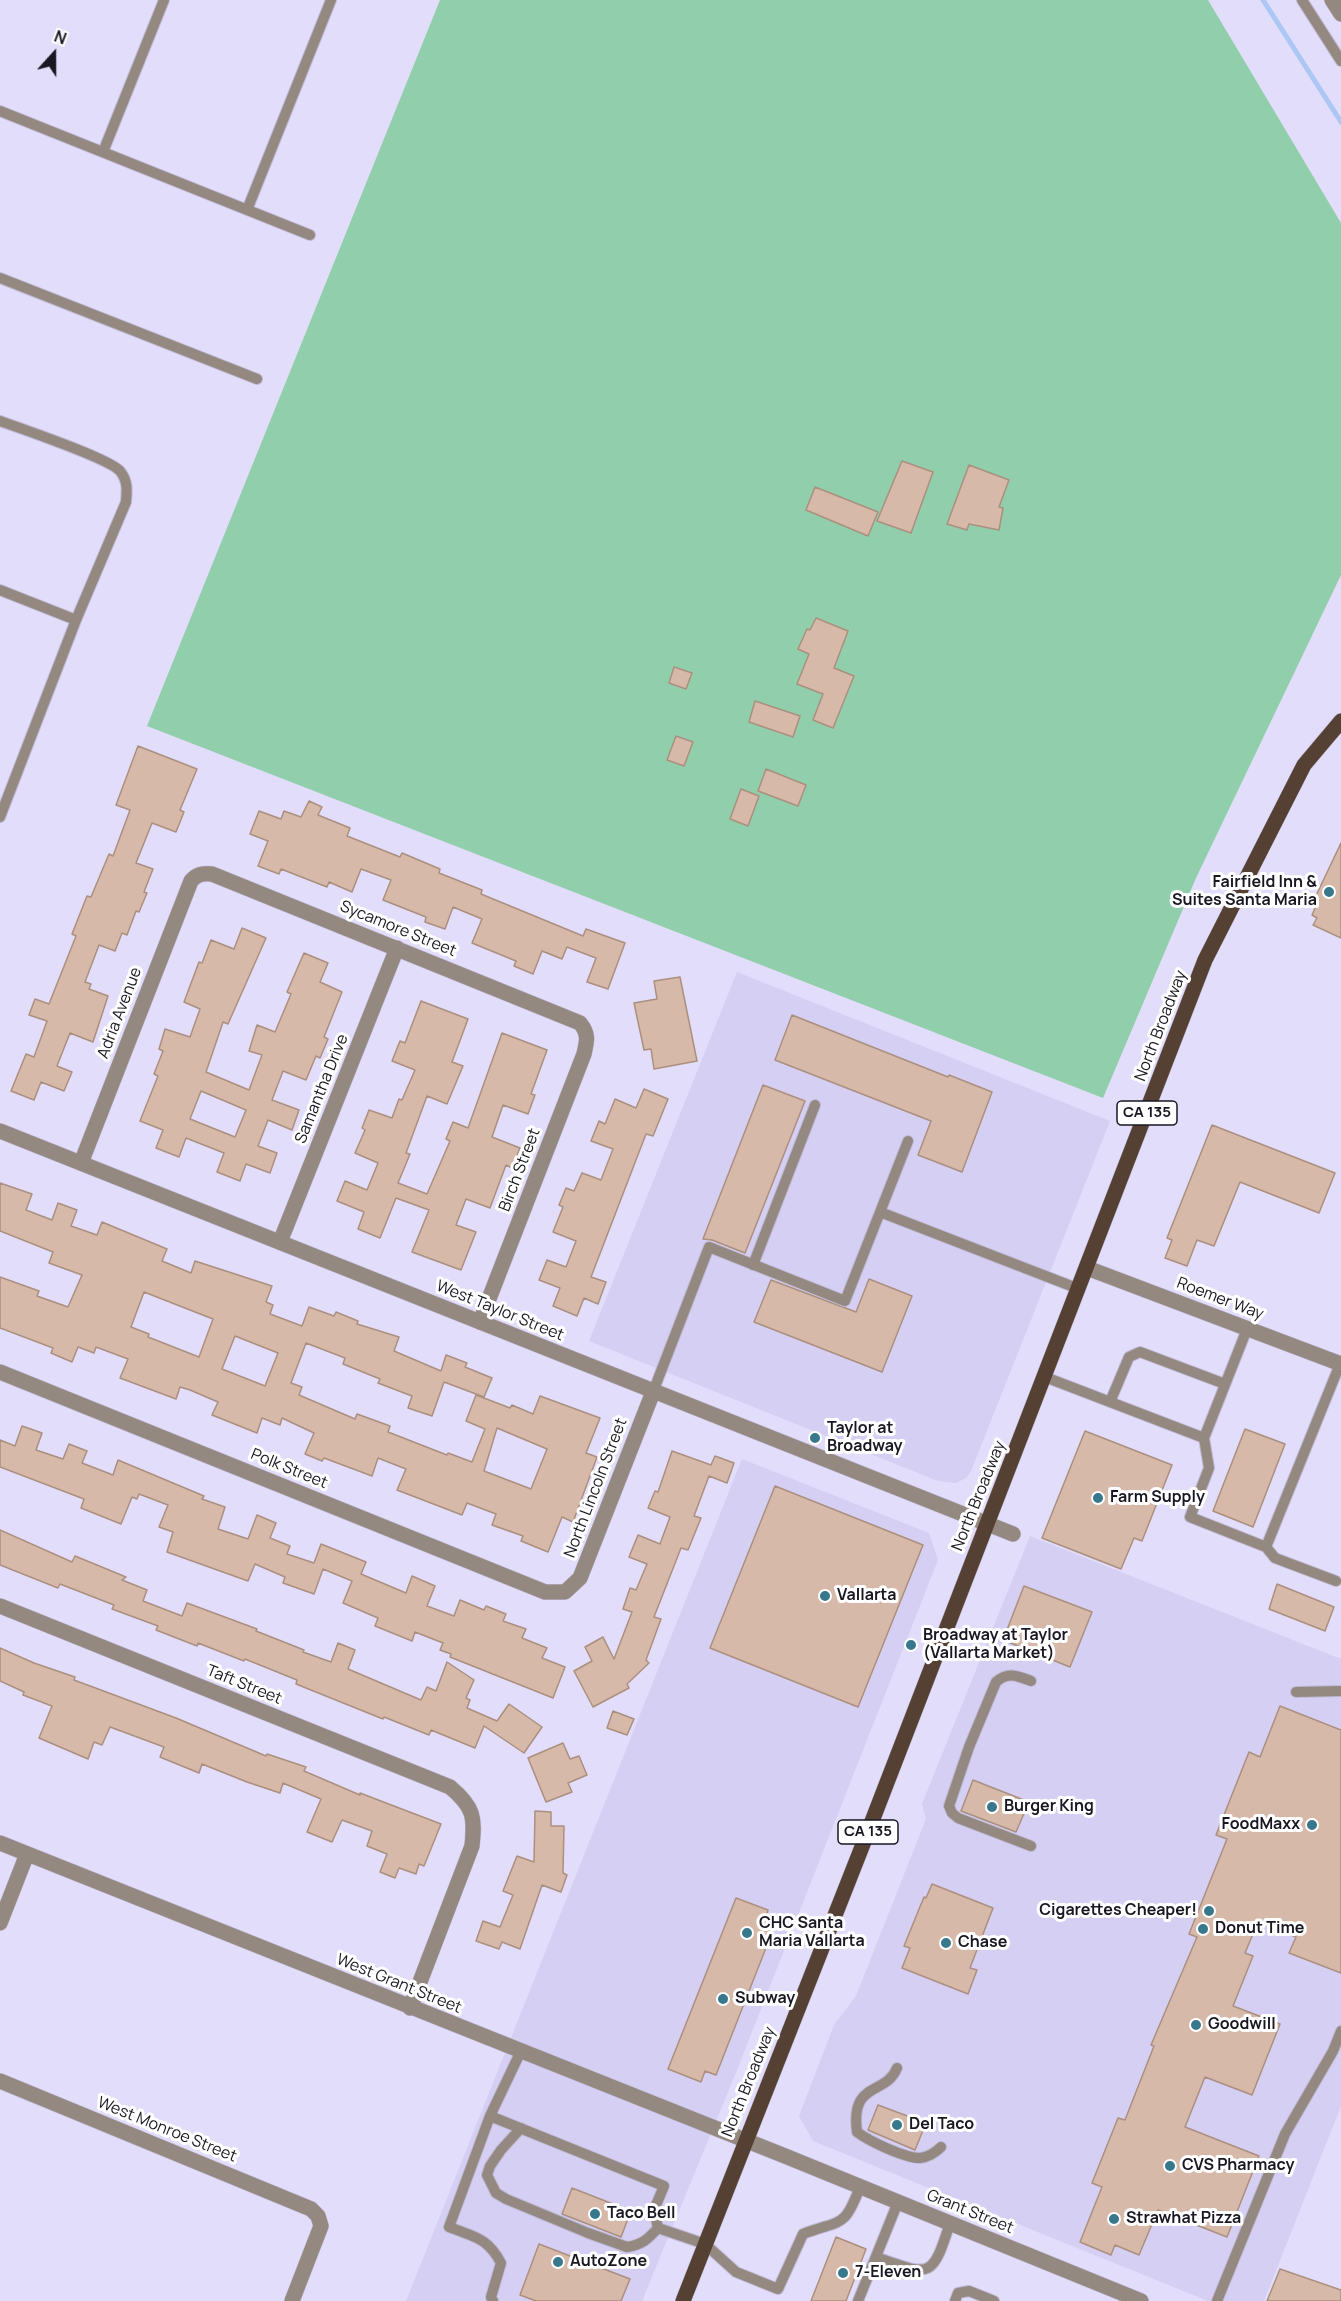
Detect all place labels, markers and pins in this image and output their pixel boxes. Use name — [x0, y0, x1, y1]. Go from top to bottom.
place label: Fairfield Inn & Suites Santa Maria — [1172, 873, 1317, 911]
marker: Fairfield Inn & Suites Santa Maria — [1322, 885, 1336, 899]
place label: Taylor at Broadway — [827, 1419, 902, 1457]
marker: Taylor at Broadway — [808, 1431, 822, 1445]
place label: Farm Supply — [1110, 1488, 1205, 1508]
marker: Farm Supply — [1091, 1491, 1105, 1505]
place label: Vallarta — [837, 1586, 896, 1606]
marker: Vallarta — [818, 1589, 832, 1603]
place label: Broadway at Taylor (Vallarta Market) — [923, 1626, 1068, 1664]
marker: Broadway at Taylor (Vallarta Market) — [904, 1638, 918, 1652]
place label: Burger King — [1004, 1797, 1094, 1817]
marker: Burger King — [985, 1800, 999, 1814]
place label: FoodMaxx — [1222, 1815, 1300, 1835]
marker: FoodMaxx — [1305, 1818, 1319, 1832]
place label: Cigarettes Cheaper! — [1039, 1901, 1197, 1921]
marker: Cigarettes Cheaper! — [1202, 1904, 1216, 1918]
place label: CHC Santa Maria Vallarta — [759, 1914, 865, 1952]
place label: Donut Time — [1215, 1919, 1304, 1939]
marker: Donut Time — [1196, 1922, 1210, 1936]
marker: CHC Santa Maria Vallarta — [740, 1926, 754, 1940]
place label: Chase — [958, 1933, 1007, 1953]
marker: Chase — [939, 1936, 953, 1950]
place label: Subway — [735, 1989, 795, 2009]
marker: Subway — [716, 1992, 730, 2006]
place label: Goodwill — [1208, 2015, 1276, 2035]
marker: Goodwill — [1189, 2018, 1203, 2032]
place label: Del Taco — [909, 2115, 974, 2135]
marker: Del Taco — [890, 2118, 904, 2132]
place label: CVS Pharmacy — [1182, 2156, 1294, 2176]
marker: CVS Pharmacy — [1163, 2159, 1177, 2173]
place label: Taco Bell — [607, 2204, 676, 2224]
marker: Taco Bell — [588, 2207, 602, 2221]
place label: Strawhat Pizza — [1126, 2209, 1241, 2229]
marker: Strawhat Pizza — [1107, 2212, 1121, 2226]
place label: AutoZone — [570, 2252, 647, 2272]
marker: AutoZone — [551, 2255, 565, 2269]
place label: 7-Eleven — [855, 2263, 921, 2283]
marker: 7-Eleven — [836, 2266, 850, 2280]

